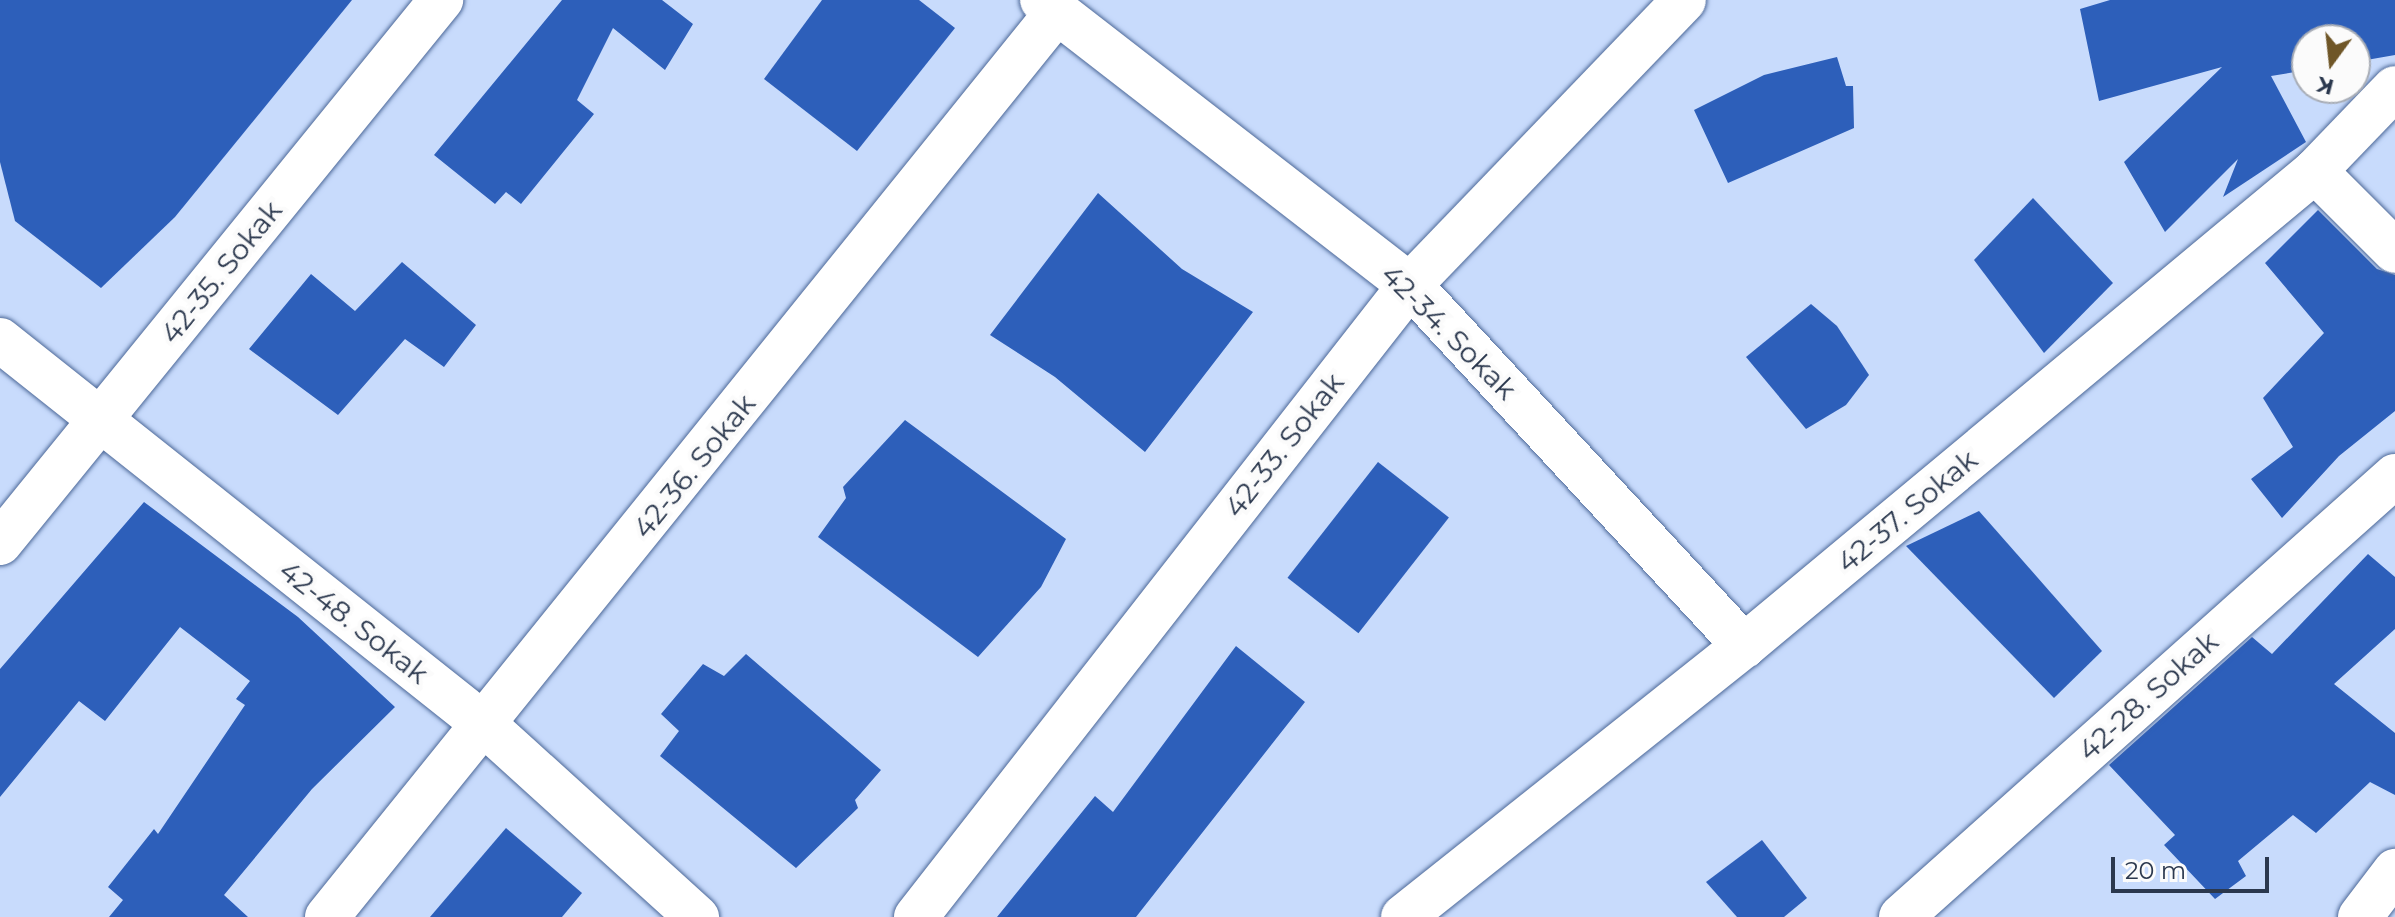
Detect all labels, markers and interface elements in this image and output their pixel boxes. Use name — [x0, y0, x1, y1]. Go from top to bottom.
north arrow — [2291, 24, 2371, 104]
text: K — [2314, 71, 2337, 101]
street label: 42-35. Sokak — [153, 194, 289, 350]
street label: 42-34. Sokak — [1375, 258, 1523, 406]
street label: 42-33. Sokak — [1217, 366, 1351, 524]
street label: 42-36. Sokak — [626, 387, 762, 545]
street label: 42-37. Sokak — [1830, 443, 1984, 579]
street label: 42-48. Sokak — [273, 553, 435, 691]
street label: 42-28. Sokak — [2071, 625, 2225, 767]
scale bar — [2115, 841, 2273, 891]
text: 20 m — [2125, 856, 2186, 885]

